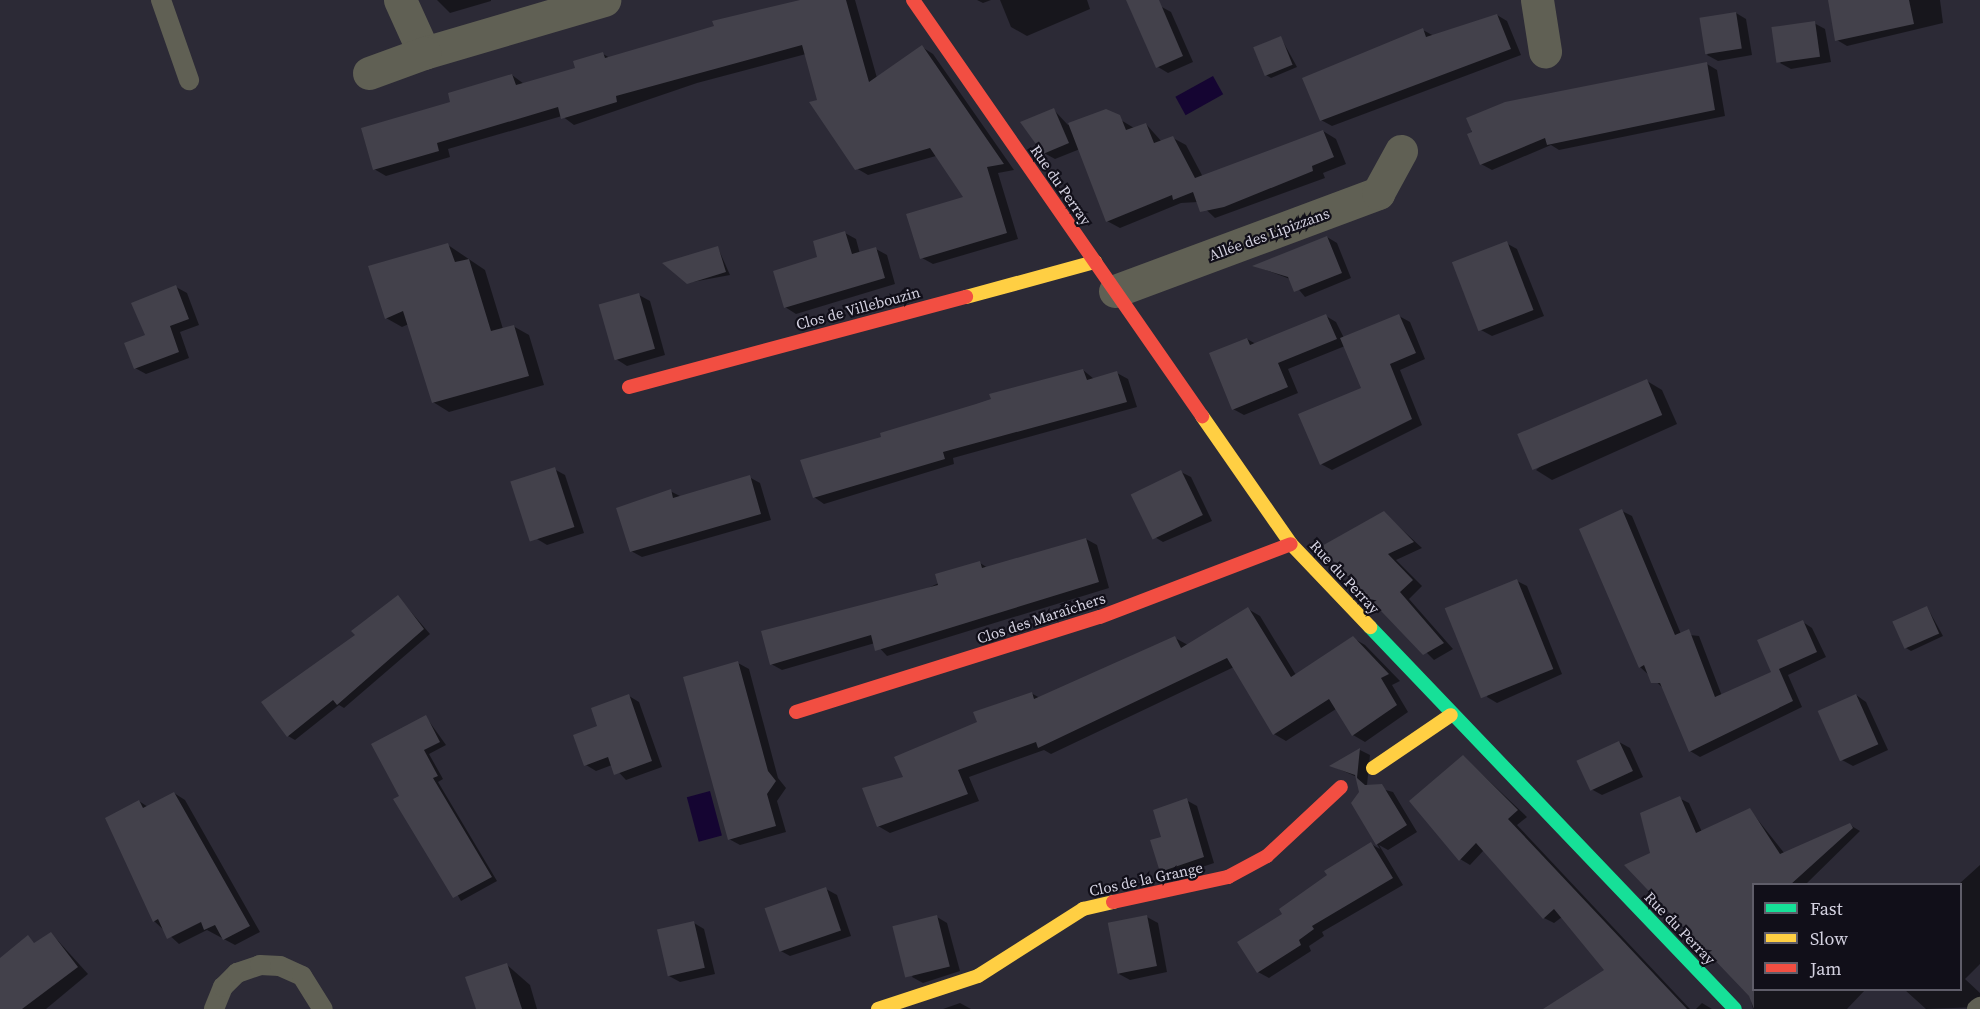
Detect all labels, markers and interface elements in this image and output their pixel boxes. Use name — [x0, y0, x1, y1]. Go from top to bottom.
street label: Rue du Perray — [1027, 141, 1095, 229]
street label: Allée des Lipizzans — [1206, 204, 1332, 264]
street label: Clos de Villebouzin — [794, 283, 922, 333]
street label: Rue du Perray — [1306, 537, 1384, 617]
street label: Clos des Maraîchers — [975, 589, 1107, 647]
street label: Clos de la Grange — [1088, 858, 1204, 900]
legend — [1752, 883, 1962, 991]
street label: Rue du Perray — [1641, 888, 1719, 968]
text: Fast — [1810, 896, 1843, 921]
text: Slow — [1810, 926, 1848, 951]
text: Jam — [1810, 956, 1842, 981]

